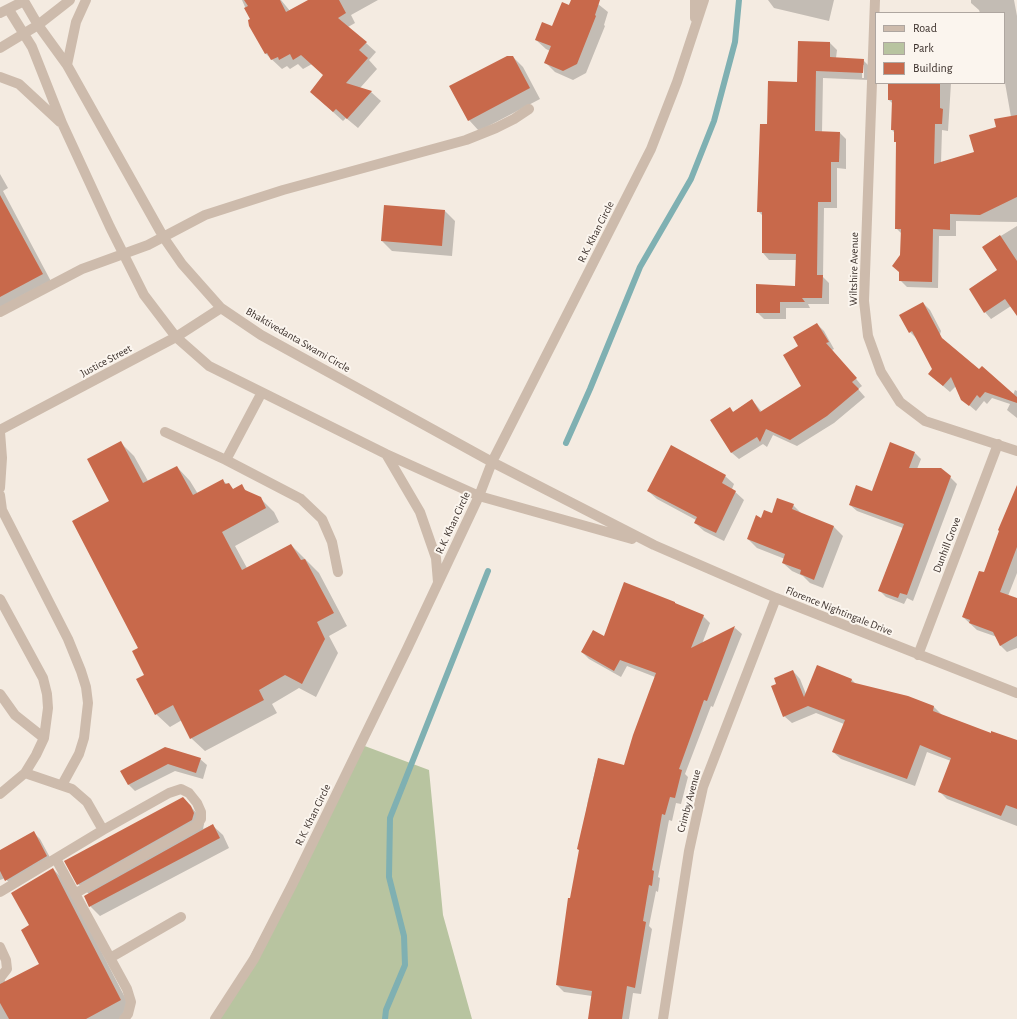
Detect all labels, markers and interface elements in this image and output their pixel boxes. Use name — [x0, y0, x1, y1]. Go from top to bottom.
legend — [875, 12, 1005, 84]
text: Road — [913, 22, 937, 34]
text: Park — [913, 42, 934, 54]
text: Building — [913, 62, 953, 74]
street label: R.K. Khan Circle — [575, 199, 617, 265]
street label: Wiltshire Avenue — [847, 232, 861, 306]
street label: Bhaktivedanta Swami Circle — [243, 305, 353, 375]
street label: Justice Street — [78, 342, 134, 380]
street label: R.K. Khan Circle — [433, 490, 473, 556]
street label: Dunhill Grove — [930, 515, 964, 575]
street label: Florence Nightingale Drive — [784, 584, 894, 638]
street label: Crimby Avenue — [674, 768, 704, 834]
street label: R.K. Khan Circle — [292, 782, 334, 848]

